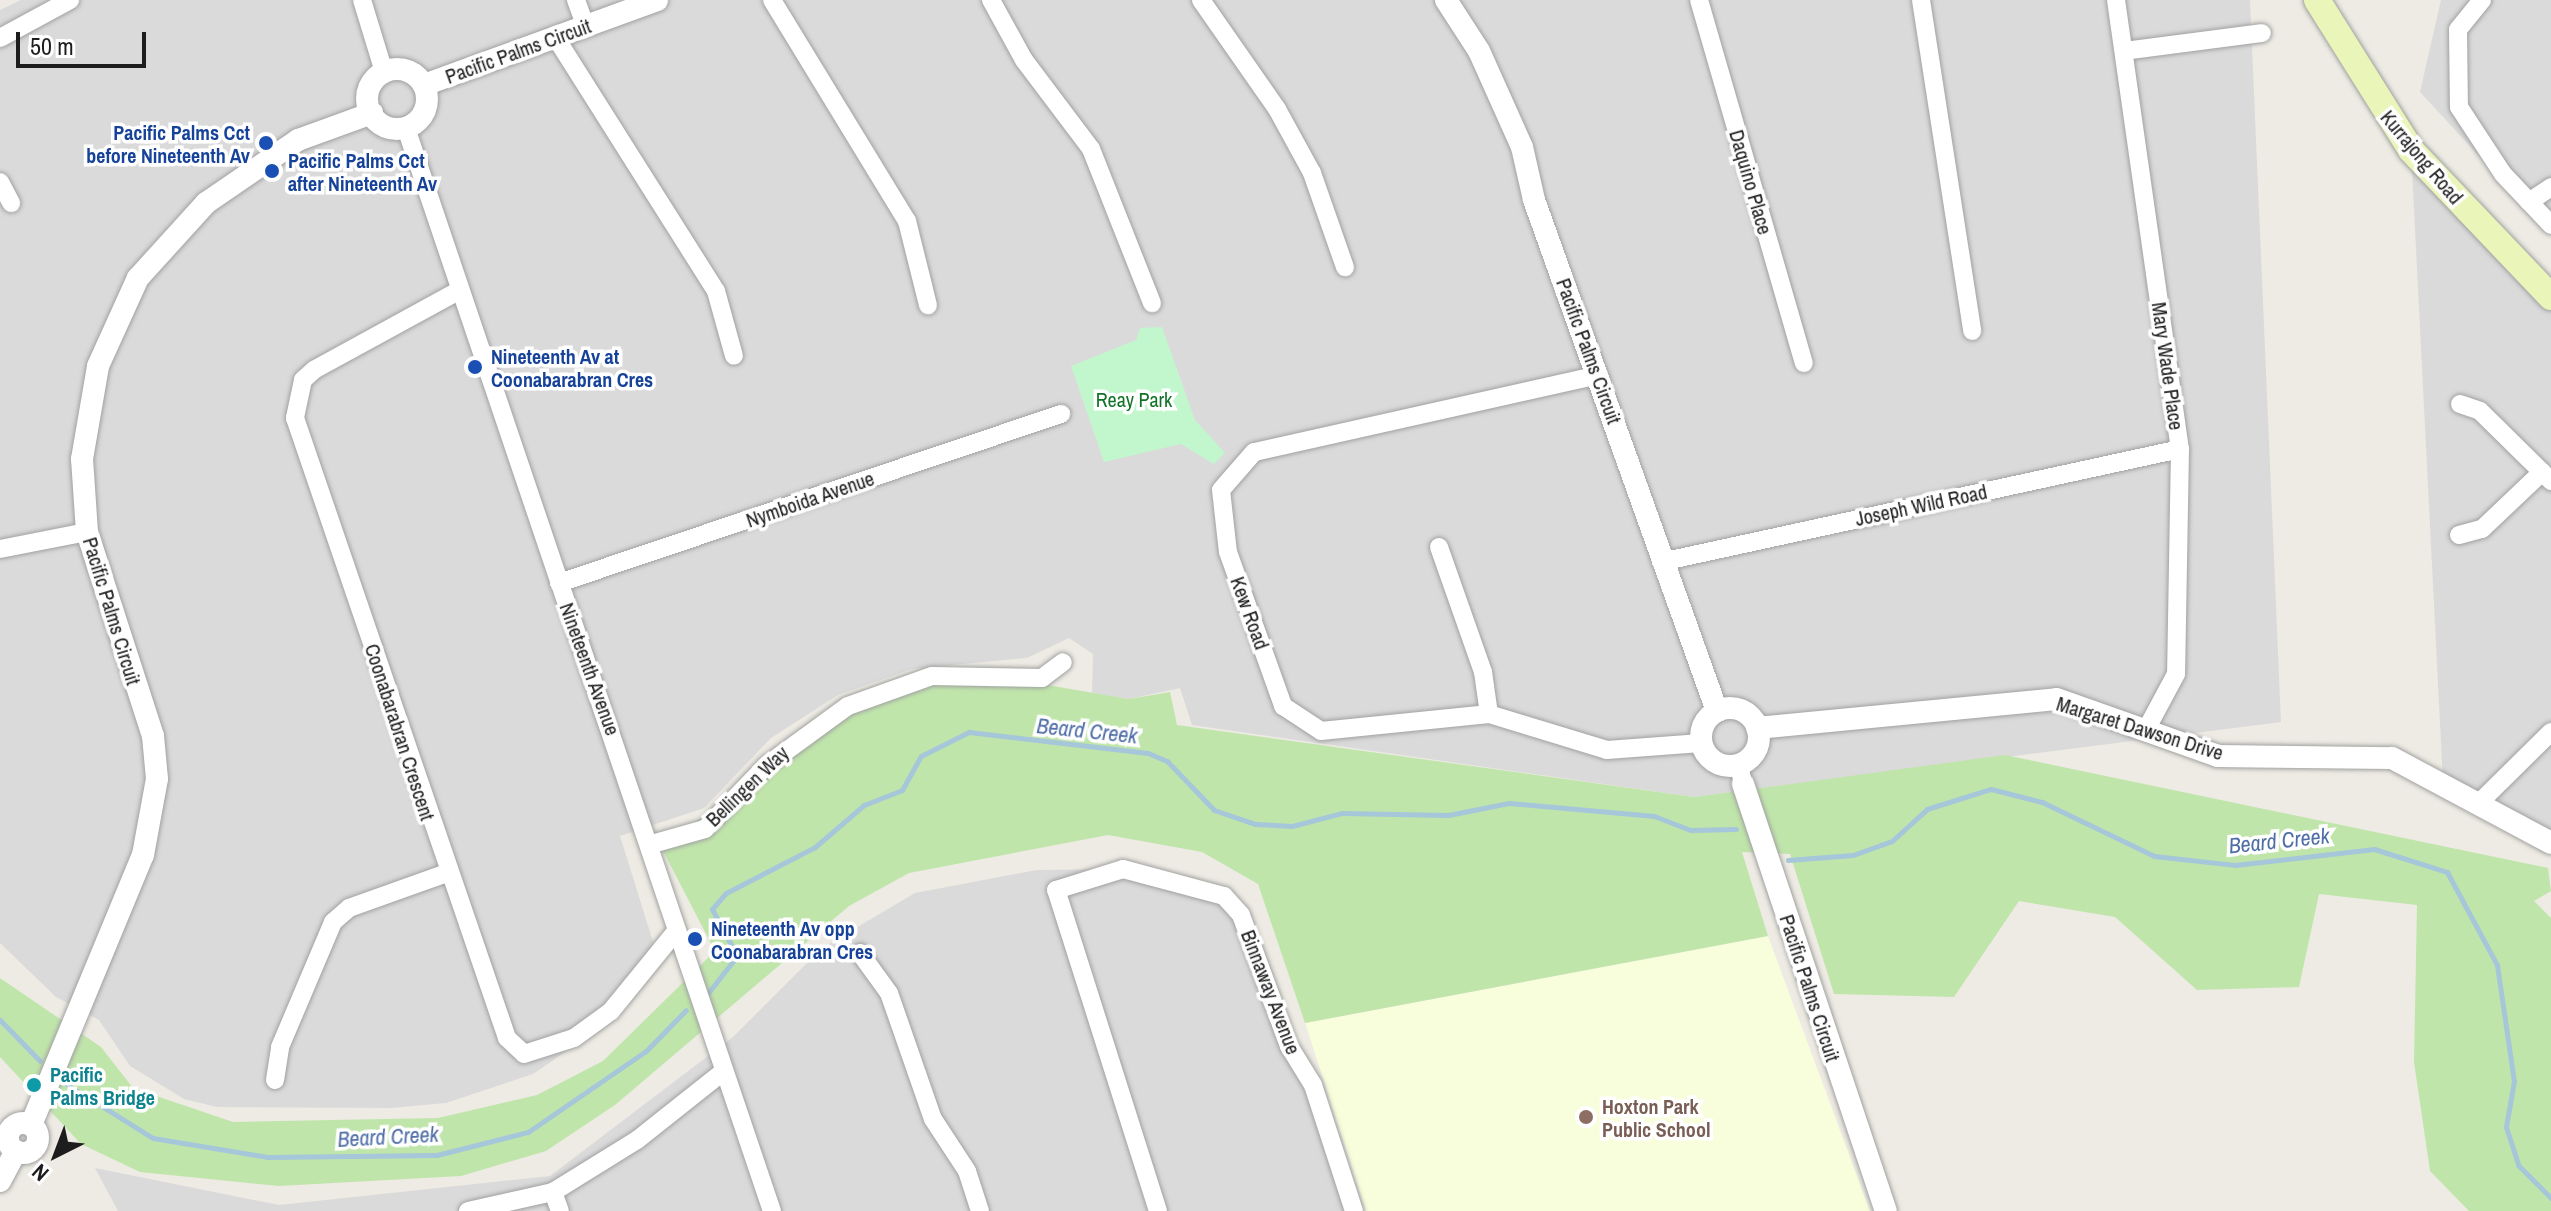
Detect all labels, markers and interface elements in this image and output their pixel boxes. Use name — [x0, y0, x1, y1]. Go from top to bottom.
street label: Pacific Palms Circuit — [442, 14, 594, 88]
scale bar — [20, 16, 150, 66]
text: 50 m — [30, 30, 74, 62]
street label: Kurrajong Road — [2376, 105, 2468, 209]
place label: Pacific Palms Cct before Nineteenth Av — [86, 120, 250, 167]
street label: Daquino Place — [1725, 127, 1777, 237]
marker: Pacific Palms Cct before Nineteenth Av — [257, 134, 275, 152]
place label: Pacific Palms Cct after Nineteenth Av — [288, 148, 438, 195]
marker: Pacific Palms Cct after Nineteenth Av — [263, 162, 281, 180]
street label: Pacific Palms Circuit — [1552, 275, 1626, 427]
street label: Mary Wade Place — [2147, 301, 2189, 431]
place label: Nineteenth Av at Coonabarabran Cres — [491, 344, 653, 391]
marker: Nineteenth Av at Coonabarabran Cres — [466, 358, 484, 376]
park label: Reay Park — [1096, 387, 1172, 411]
street label: Nymboida Avenue — [742, 466, 878, 532]
street label: Joseph Wild Road — [1853, 479, 1989, 531]
street label: Pacific Palms Circuit — [78, 534, 146, 688]
street label: Kew Road — [1226, 573, 1274, 653]
street label: Nineteenth Avenue — [555, 599, 625, 739]
street label: Coonabarabran Crescent — [360, 641, 440, 823]
street label: Margaret Dawson Drive — [2054, 691, 2226, 765]
water label: Beard Creek — [1035, 713, 1139, 749]
street label: Bellingen Way — [701, 741, 793, 831]
water label: Beard Creek — [2227, 823, 2331, 859]
street label: Pacific Palms Circuit — [1775, 911, 1845, 1065]
place label: Nineteenth Av opp Coonabarabran Cres — [711, 916, 873, 963]
street label: Binnaway Avenue — [1236, 926, 1306, 1058]
marker: Nineteenth Av opp Coonabarabran Cres — [686, 930, 704, 948]
place label: Pacific Palms Bridge — [50, 1062, 155, 1109]
marker: Pacific Palms Bridge — [25, 1076, 43, 1094]
place label: Hoxton Park Public School — [1602, 1094, 1710, 1141]
marker: Hoxton Park Public School — [1577, 1108, 1595, 1126]
north arrow — [16, 1115, 96, 1195]
water label: Beard Creek — [337, 1121, 439, 1153]
text: N — [25, 1157, 55, 1188]

